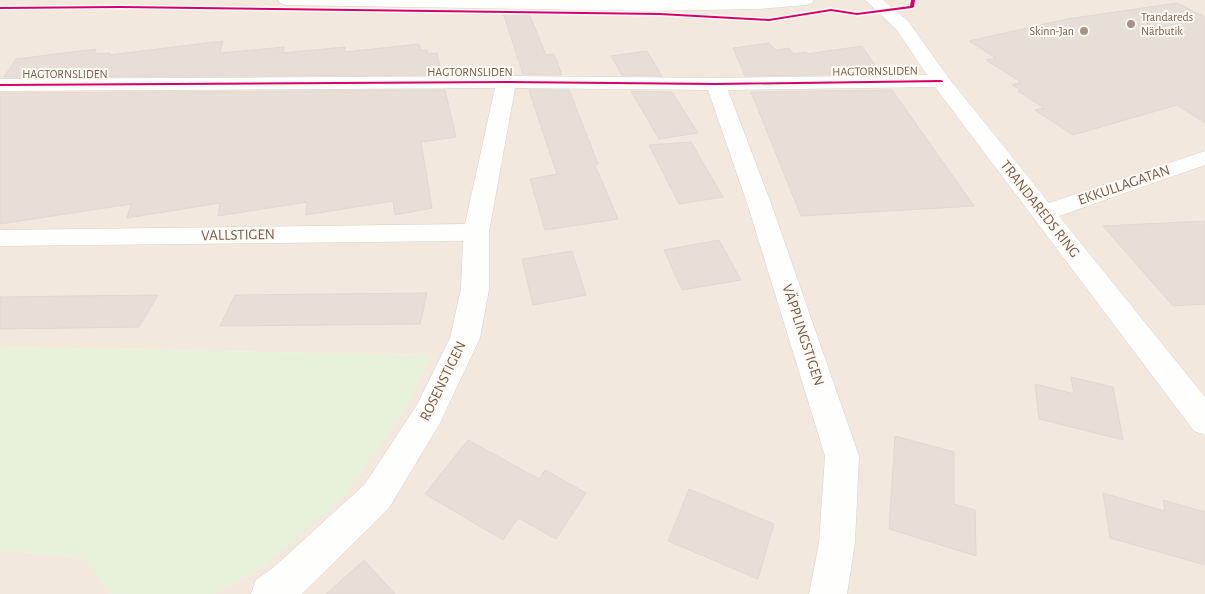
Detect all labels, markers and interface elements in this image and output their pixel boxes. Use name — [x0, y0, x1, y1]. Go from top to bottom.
place label: Trandareds Närbutik — [1141, 11, 1193, 37]
marker: Trandareds Närbutik — [1125, 18, 1137, 30]
place label: Skinn-Jan — [1029, 25, 1074, 37]
marker: Skinn-Jan — [1078, 25, 1090, 37]
street label: HAGTORNSLIDEN — [832, 64, 918, 78]
street label: HAGTORNSLIDEN — [427, 66, 513, 78]
street label: HAGTORNSLIDEN — [22, 68, 108, 80]
street label: TRANDAREDS RING — [997, 158, 1083, 260]
street label: EKKULLAGATAN — [1076, 162, 1172, 208]
street label: VALLSTIGEN — [201, 227, 275, 243]
street label: VÄPPLINGSTIGEN — [779, 282, 827, 388]
street label: ROSENSTIGEN — [417, 339, 469, 423]

